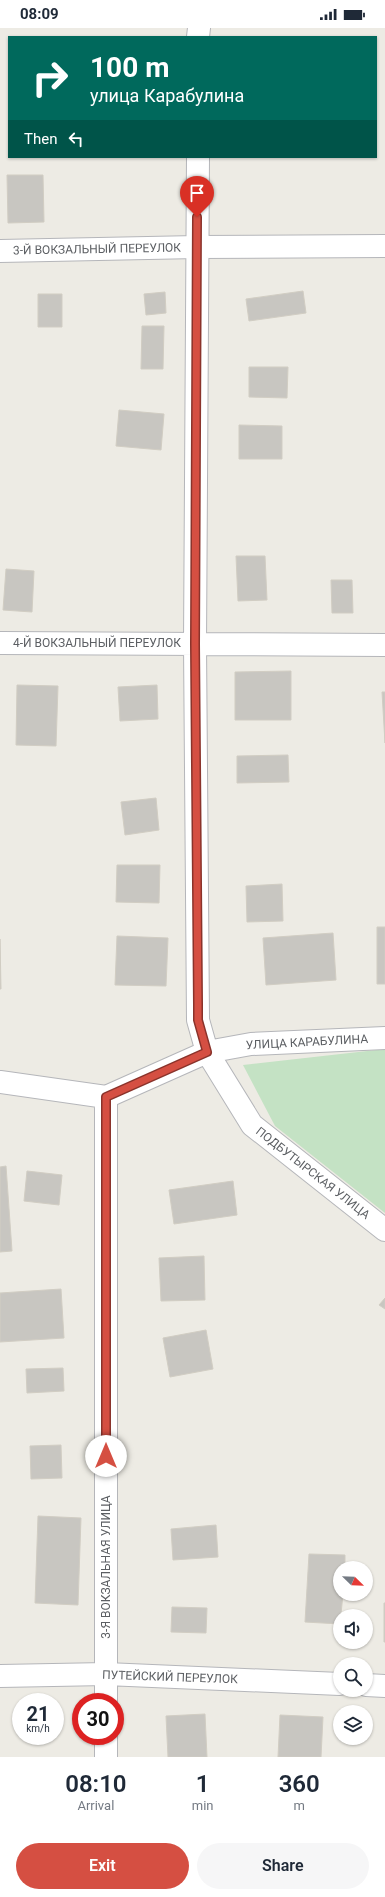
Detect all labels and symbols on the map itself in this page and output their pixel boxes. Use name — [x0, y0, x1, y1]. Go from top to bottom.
pin — [180, 176, 214, 217]
street label: 3-Й ВОКЗАЛЬНЫЙ ПЕРЕУЛОК — [13, 240, 181, 257]
street label: 4-Й ВОКЗАЛЬНЫЙ ПЕРЕУЛОК — [13, 635, 181, 650]
street label: УЛИЦА КАРАБУЛИНА — [246, 1032, 369, 1052]
street label: ПОДБУТЫРСКАЯ УЛИЦА — [253, 1124, 373, 1222]
position arrow — [85, 1435, 127, 1477]
street label: 3-Я ВОКЗАЛЬНАЯ УЛИЦА — [99, 1495, 113, 1639]
north arrow — [333, 1561, 373, 1601]
street label: ПУТЕЙСКИЙ ПЕРЕУЛОК — [102, 1667, 238, 1686]
speed limit sign: 30 — [72, 1693, 124, 1745]

